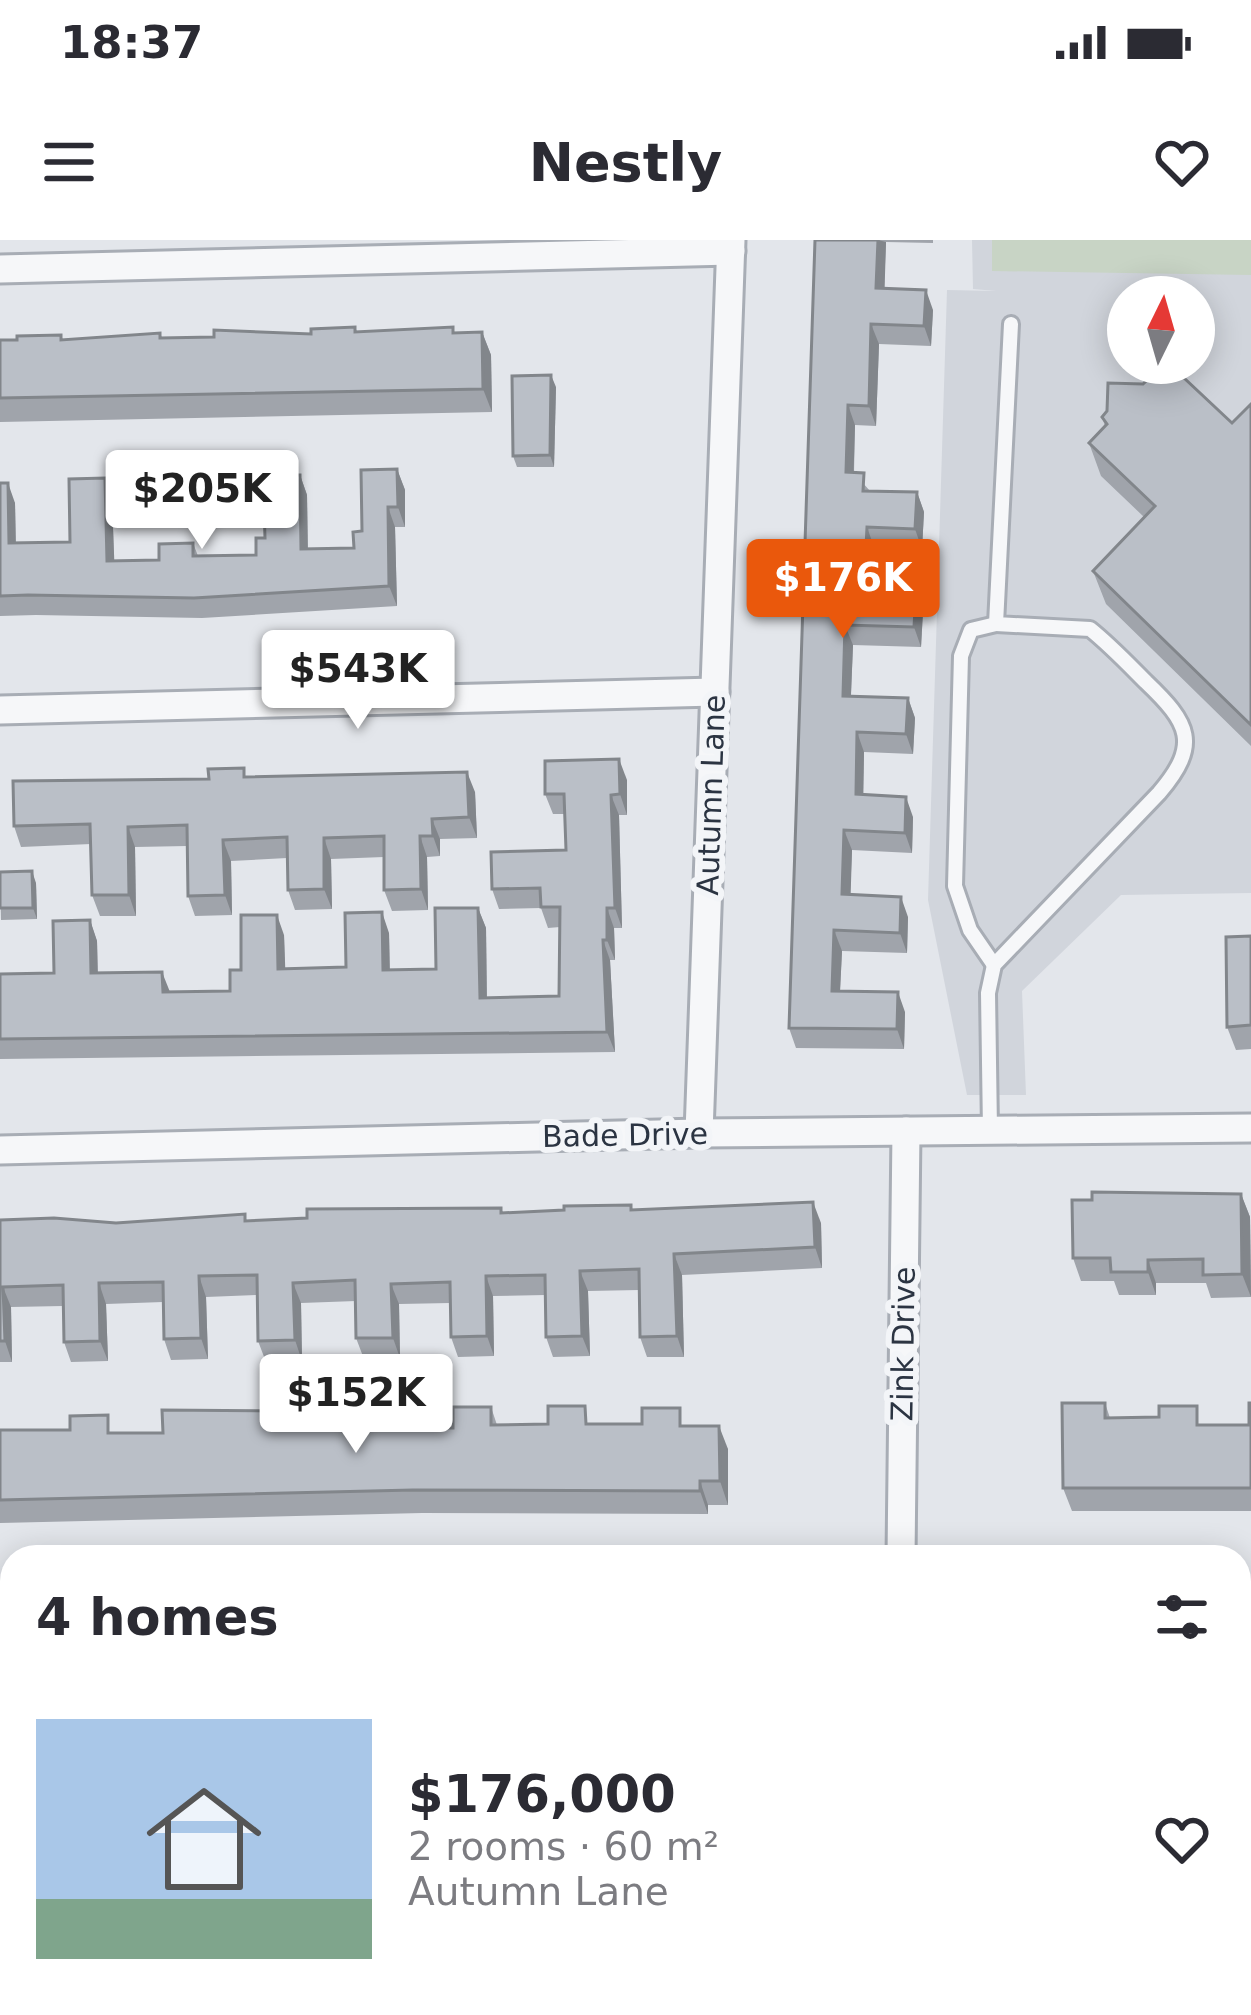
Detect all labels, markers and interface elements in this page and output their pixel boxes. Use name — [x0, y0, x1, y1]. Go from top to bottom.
text: 18:37 — [60, 16, 203, 69]
icon: menu — [36, 129, 102, 195]
icon: heart — [1149, 129, 1215, 195]
text: Nestly — [529, 131, 722, 194]
north arrow — [1107, 276, 1215, 384]
map controls — [1107, 276, 1215, 384]
pin: $205K — [118, 450, 286, 552]
text: $205K — [133, 466, 271, 511]
pin: $176K — [759, 539, 927, 641]
text: $176K — [774, 555, 912, 600]
pin: $543K — [274, 630, 442, 732]
text: $543K — [289, 646, 427, 691]
street label: Autumn Lane — [690, 694, 732, 896]
street label: Bade Drive — [542, 1116, 708, 1154]
street label: Zink Drive — [884, 1266, 922, 1422]
pin: $152K — [272, 1354, 440, 1456]
text: $152K — [287, 1370, 425, 1415]
icon: filters — [1149, 1584, 1215, 1650]
text: 4 homes — [36, 1588, 279, 1647]
text: $176,000 — [408, 1765, 676, 1824]
icon: home — [132, 1767, 276, 1911]
icon: heart — [1149, 1806, 1215, 1872]
text: 2 rooms · 60 m² — [408, 1824, 719, 1869]
text: Autumn Lane — [408, 1869, 669, 1914]

